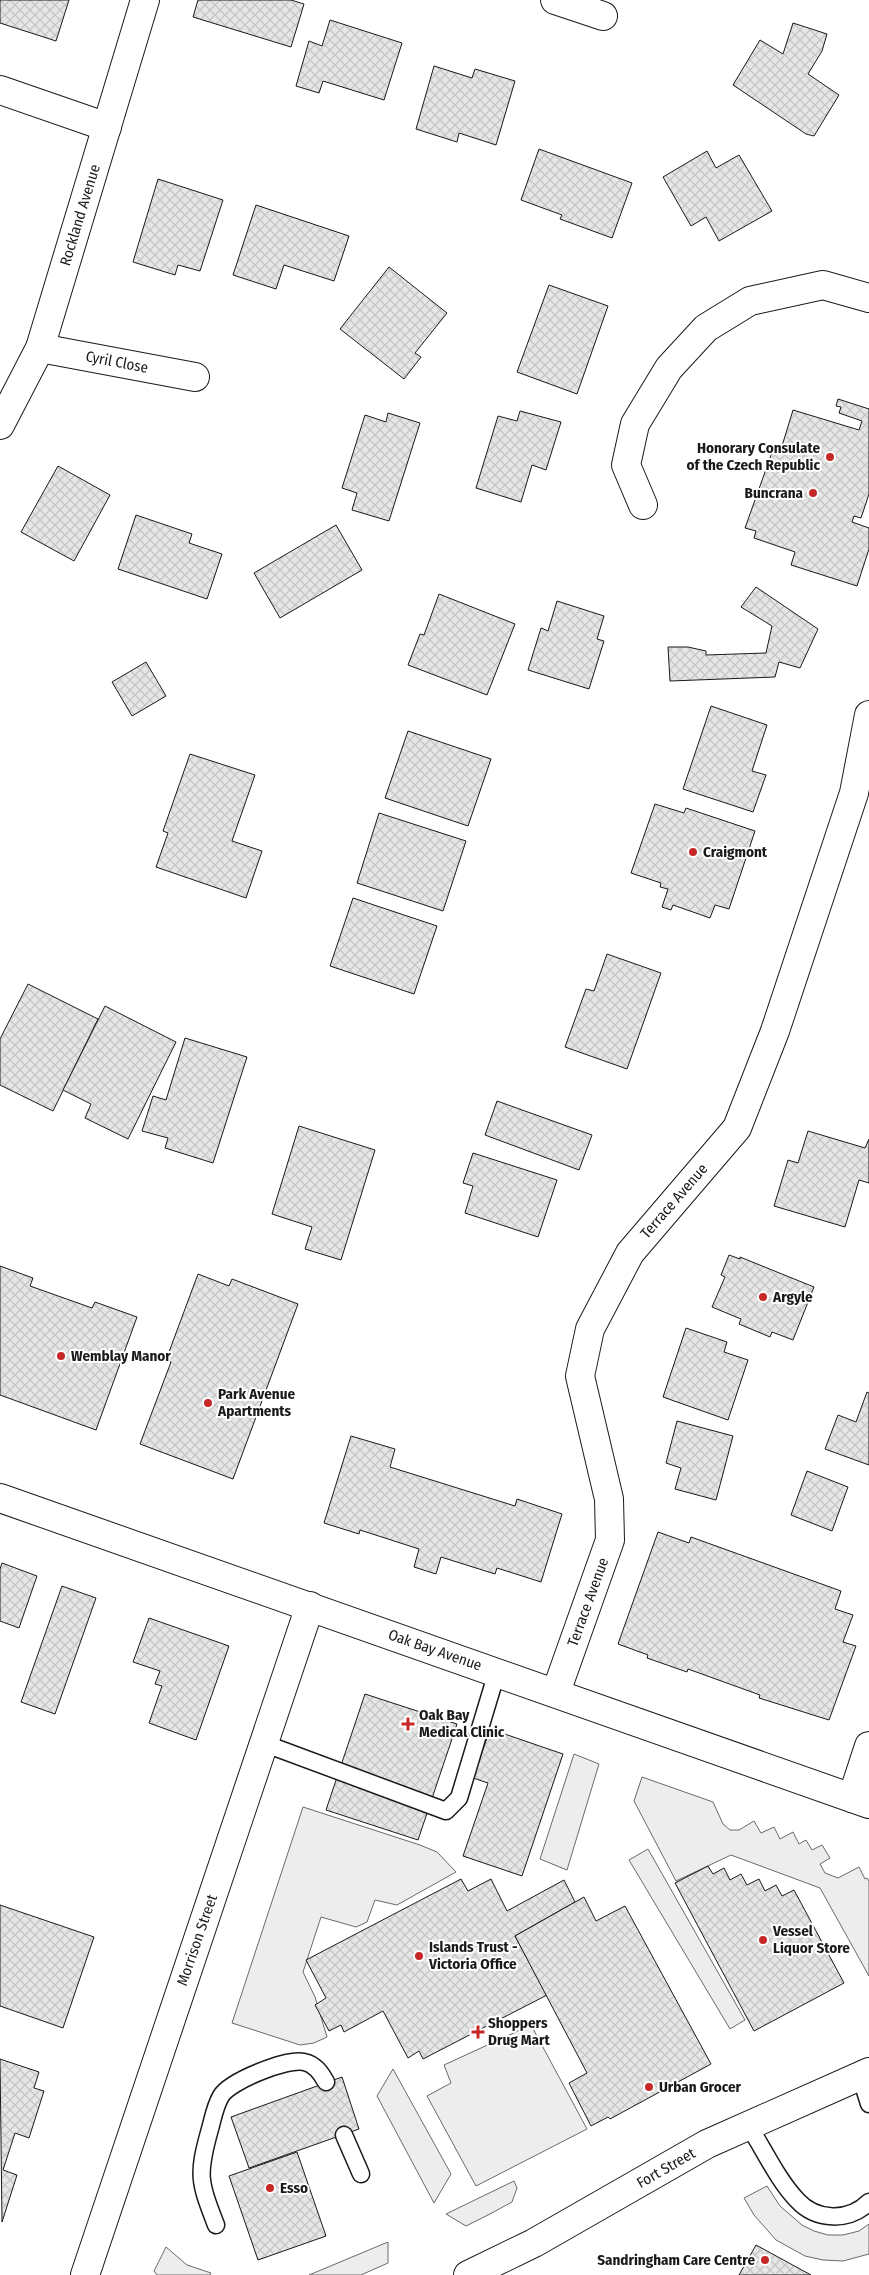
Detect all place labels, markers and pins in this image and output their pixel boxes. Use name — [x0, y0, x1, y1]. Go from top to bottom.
place label: Honorary Consulate of the Czech Republic — [687, 439, 820, 474]
marker: Honorary Consulate of the Czech Republic — [824, 451, 836, 463]
place label: Buncrana — [745, 484, 804, 502]
marker: Buncrana — [807, 487, 819, 499]
place label: Craigmont — [703, 843, 768, 861]
marker: Craigmont — [687, 846, 699, 858]
place label: Argyle — [772, 1288, 813, 1306]
marker: Argyle — [757, 1291, 769, 1303]
place label: Wemblay Manor — [71, 1347, 171, 1365]
marker: Wemblay Manor — [55, 1350, 67, 1362]
place label: Park Avenue Apartments — [217, 1385, 295, 1420]
marker: Park Avenue Apartments — [202, 1397, 214, 1409]
place label: Oak Bay Medical Clinic — [419, 1706, 505, 1741]
marker: Oak Bay Medical Clinic — [401, 1717, 415, 1731]
place label: Vessel Liquor Store — [772, 1922, 850, 1957]
marker: Vessel Liquor Store — [757, 1934, 769, 1946]
place label: Islands Trust - Victoria Office — [428, 1938, 518, 1973]
marker: Islands Trust - Victoria Office — [413, 1950, 425, 1962]
place label: Shoppers Drug Mart — [488, 2014, 551, 2049]
marker: Shoppers Drug Mart — [472, 2026, 484, 2038]
place label: Urban Grocer — [659, 2078, 742, 2096]
marker: Urban Grocer — [643, 2081, 655, 2093]
place label: Esso — [280, 2179, 308, 2197]
marker: Esso — [264, 2182, 276, 2194]
place label: Sandringham Care Centre — [597, 2251, 755, 2269]
marker: Sandringham Care Centre — [759, 2254, 771, 2266]

